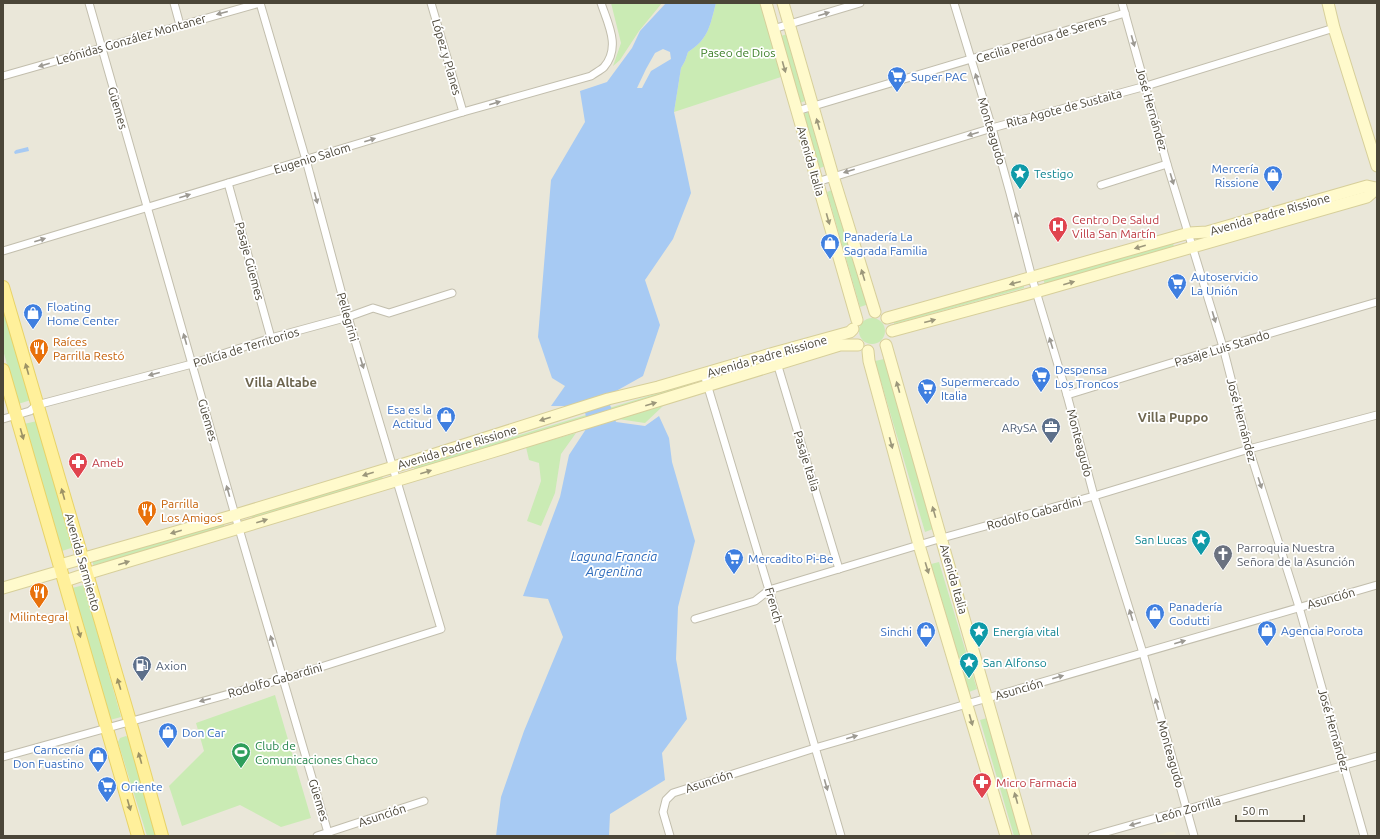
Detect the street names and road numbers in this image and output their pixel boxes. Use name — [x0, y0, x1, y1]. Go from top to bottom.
street label: Leónidas González Montaner — [55, 11, 208, 67]
street label: Cecilia Perdora de Serens — [974, 13, 1108, 65]
street label: López y Planes — [430, 17, 464, 97]
street label: José Hernández — [1134, 66, 1170, 153]
street label: Güemes — [106, 85, 130, 131]
street label: Rita Agote de Sustaita — [1005, 86, 1123, 130]
street label: Monteagudo — [976, 96, 1008, 166]
street label: Avenida Italia — [795, 125, 827, 197]
street label: Eugenio Salom — [272, 140, 352, 176]
street label: Avenida Padre Rissione — [1209, 191, 1331, 237]
street label: Pasaje Güemes — [233, 220, 267, 302]
street label: Pellegrini — [335, 291, 361, 343]
street label: Policía de Territorios — [191, 325, 301, 369]
street label: Pasaje Luis Stando — [1173, 327, 1271, 369]
street label: Avenida Padre Rissione — [706, 333, 828, 379]
street label: José Hernández — [1225, 377, 1260, 464]
street label: Güemes — [196, 397, 220, 443]
street label: Monteagudo — [1065, 408, 1095, 478]
street label: Avenida Padre Rissione — [396, 423, 518, 471]
street label: Pasaje Italia — [792, 429, 822, 493]
street label: Rodolfo Gabardini — [985, 494, 1083, 532]
street label: Avenida Sarmiento — [63, 512, 103, 612]
street label: Avenida Italia — [938, 543, 970, 615]
street label: Asunción — [1306, 585, 1356, 611]
street label: French — [763, 586, 785, 624]
street label: Rodolfo Gabardini — [226, 660, 324, 700]
street label: Asunción — [994, 676, 1044, 702]
street label: José Hernández — [1316, 687, 1352, 774]
street label: Monteagudo — [1155, 719, 1187, 789]
street label: Asunción — [684, 767, 734, 795]
street label: Güemes — [306, 777, 332, 823]
street label: León Zorrilla — [1154, 793, 1222, 825]
street label: Asunción — [357, 801, 407, 829]

